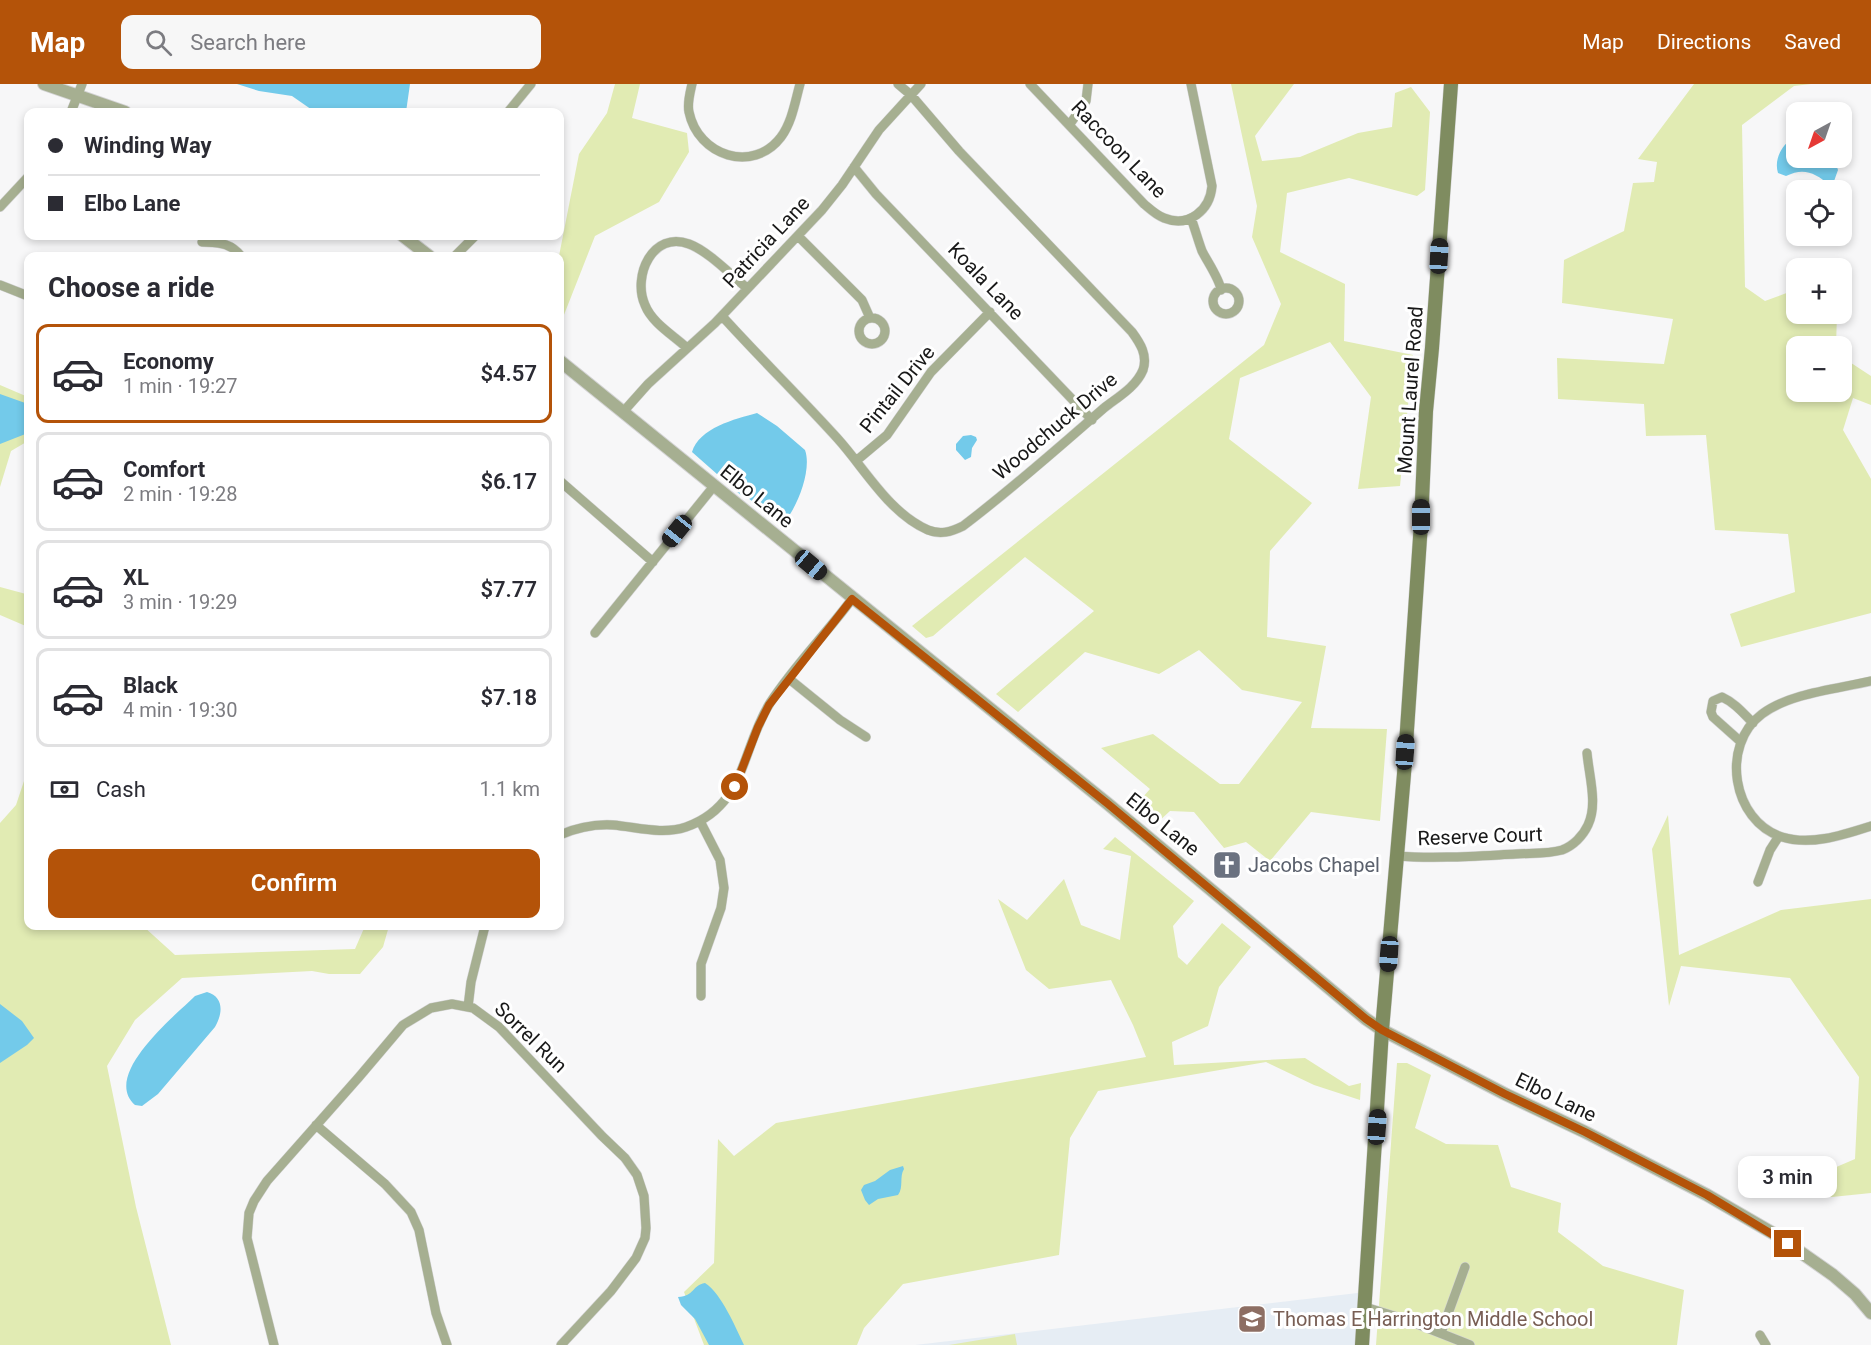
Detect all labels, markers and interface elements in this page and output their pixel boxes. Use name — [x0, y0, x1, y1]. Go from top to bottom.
search box — [121, 15, 541, 69]
text: Map — [30, 26, 85, 59]
icon: search — [142, 26, 175, 59]
text: Search here — [190, 30, 306, 55]
text: Map — [1582, 30, 1624, 54]
text: Directions — [1657, 30, 1751, 54]
text: Saved — [1784, 30, 1841, 54]
street label: Raccoon Lane — [1067, 95, 1171, 203]
north arrow — [1786, 102, 1852, 168]
map controls — [1786, 102, 1852, 402]
text: Winding Way — [84, 133, 212, 158]
button: locate — [1786, 180, 1852, 246]
text: Elbo Lane — [84, 191, 180, 216]
street label: Patricia Lane — [718, 191, 814, 293]
street label: Koala Lane — [943, 237, 1029, 325]
car — [1429, 238, 1449, 274]
button: + — [1786, 258, 1852, 324]
text: Choose a ride — [48, 272, 214, 304]
street label: Mount Laurel Road — [1392, 305, 1428, 475]
button: − — [1786, 336, 1852, 402]
street label: Pintail Drive — [854, 340, 940, 438]
icon: car — [51, 347, 105, 401]
text: Economy — [123, 349, 214, 374]
text: $4.57 — [480, 361, 537, 386]
street label: Woodchuck Drive — [988, 367, 1122, 485]
text: 1 min · 19:27 — [123, 374, 238, 398]
icon: car — [51, 455, 105, 509]
text: Comfort — [123, 457, 205, 482]
street label: Elbo Lane — [716, 459, 798, 533]
text: $6.17 — [480, 469, 537, 494]
text: 2 min · 19:28 — [123, 482, 238, 506]
car — [1412, 499, 1430, 535]
car — [659, 511, 695, 551]
car — [791, 547, 831, 583]
icon: car — [51, 563, 105, 617]
text: XL — [123, 565, 149, 590]
text: $7.77 — [480, 577, 537, 602]
text: 3 min · 19:29 — [123, 590, 238, 614]
icon: car — [51, 671, 105, 725]
text: Black — [123, 673, 178, 698]
text: $7.18 — [480, 685, 537, 710]
text: 4 min · 19:30 — [123, 698, 238, 722]
car — [1395, 733, 1415, 771]
icon: cash — [48, 773, 81, 806]
route start — [721, 773, 748, 800]
text: Cash — [96, 777, 146, 802]
text: 1.1 km — [480, 777, 540, 801]
street label: Elbo Lane — [1122, 787, 1204, 861]
street label: Reserve Court — [1417, 822, 1543, 850]
button: Confirm — [48, 849, 540, 918]
church icon: Jacobs Chapel — [1211, 849, 1243, 881]
place label: Jacobs Chapel — [1248, 853, 1380, 877]
car — [1379, 935, 1399, 973]
street label: Sorrel Run — [490, 997, 572, 1077]
street label: Elbo Lane — [1512, 1067, 1600, 1127]
car — [1367, 1108, 1387, 1146]
callout: 3 min — [1738, 1157, 1838, 1199]
text: 3 min — [1762, 1165, 1813, 1189]
route end — [1774, 1230, 1801, 1257]
school or university icon: Thomas E Harrington Middle School — [1236, 1303, 1268, 1335]
place label: Thomas E Harrington Middle School — [1273, 1307, 1593, 1331]

